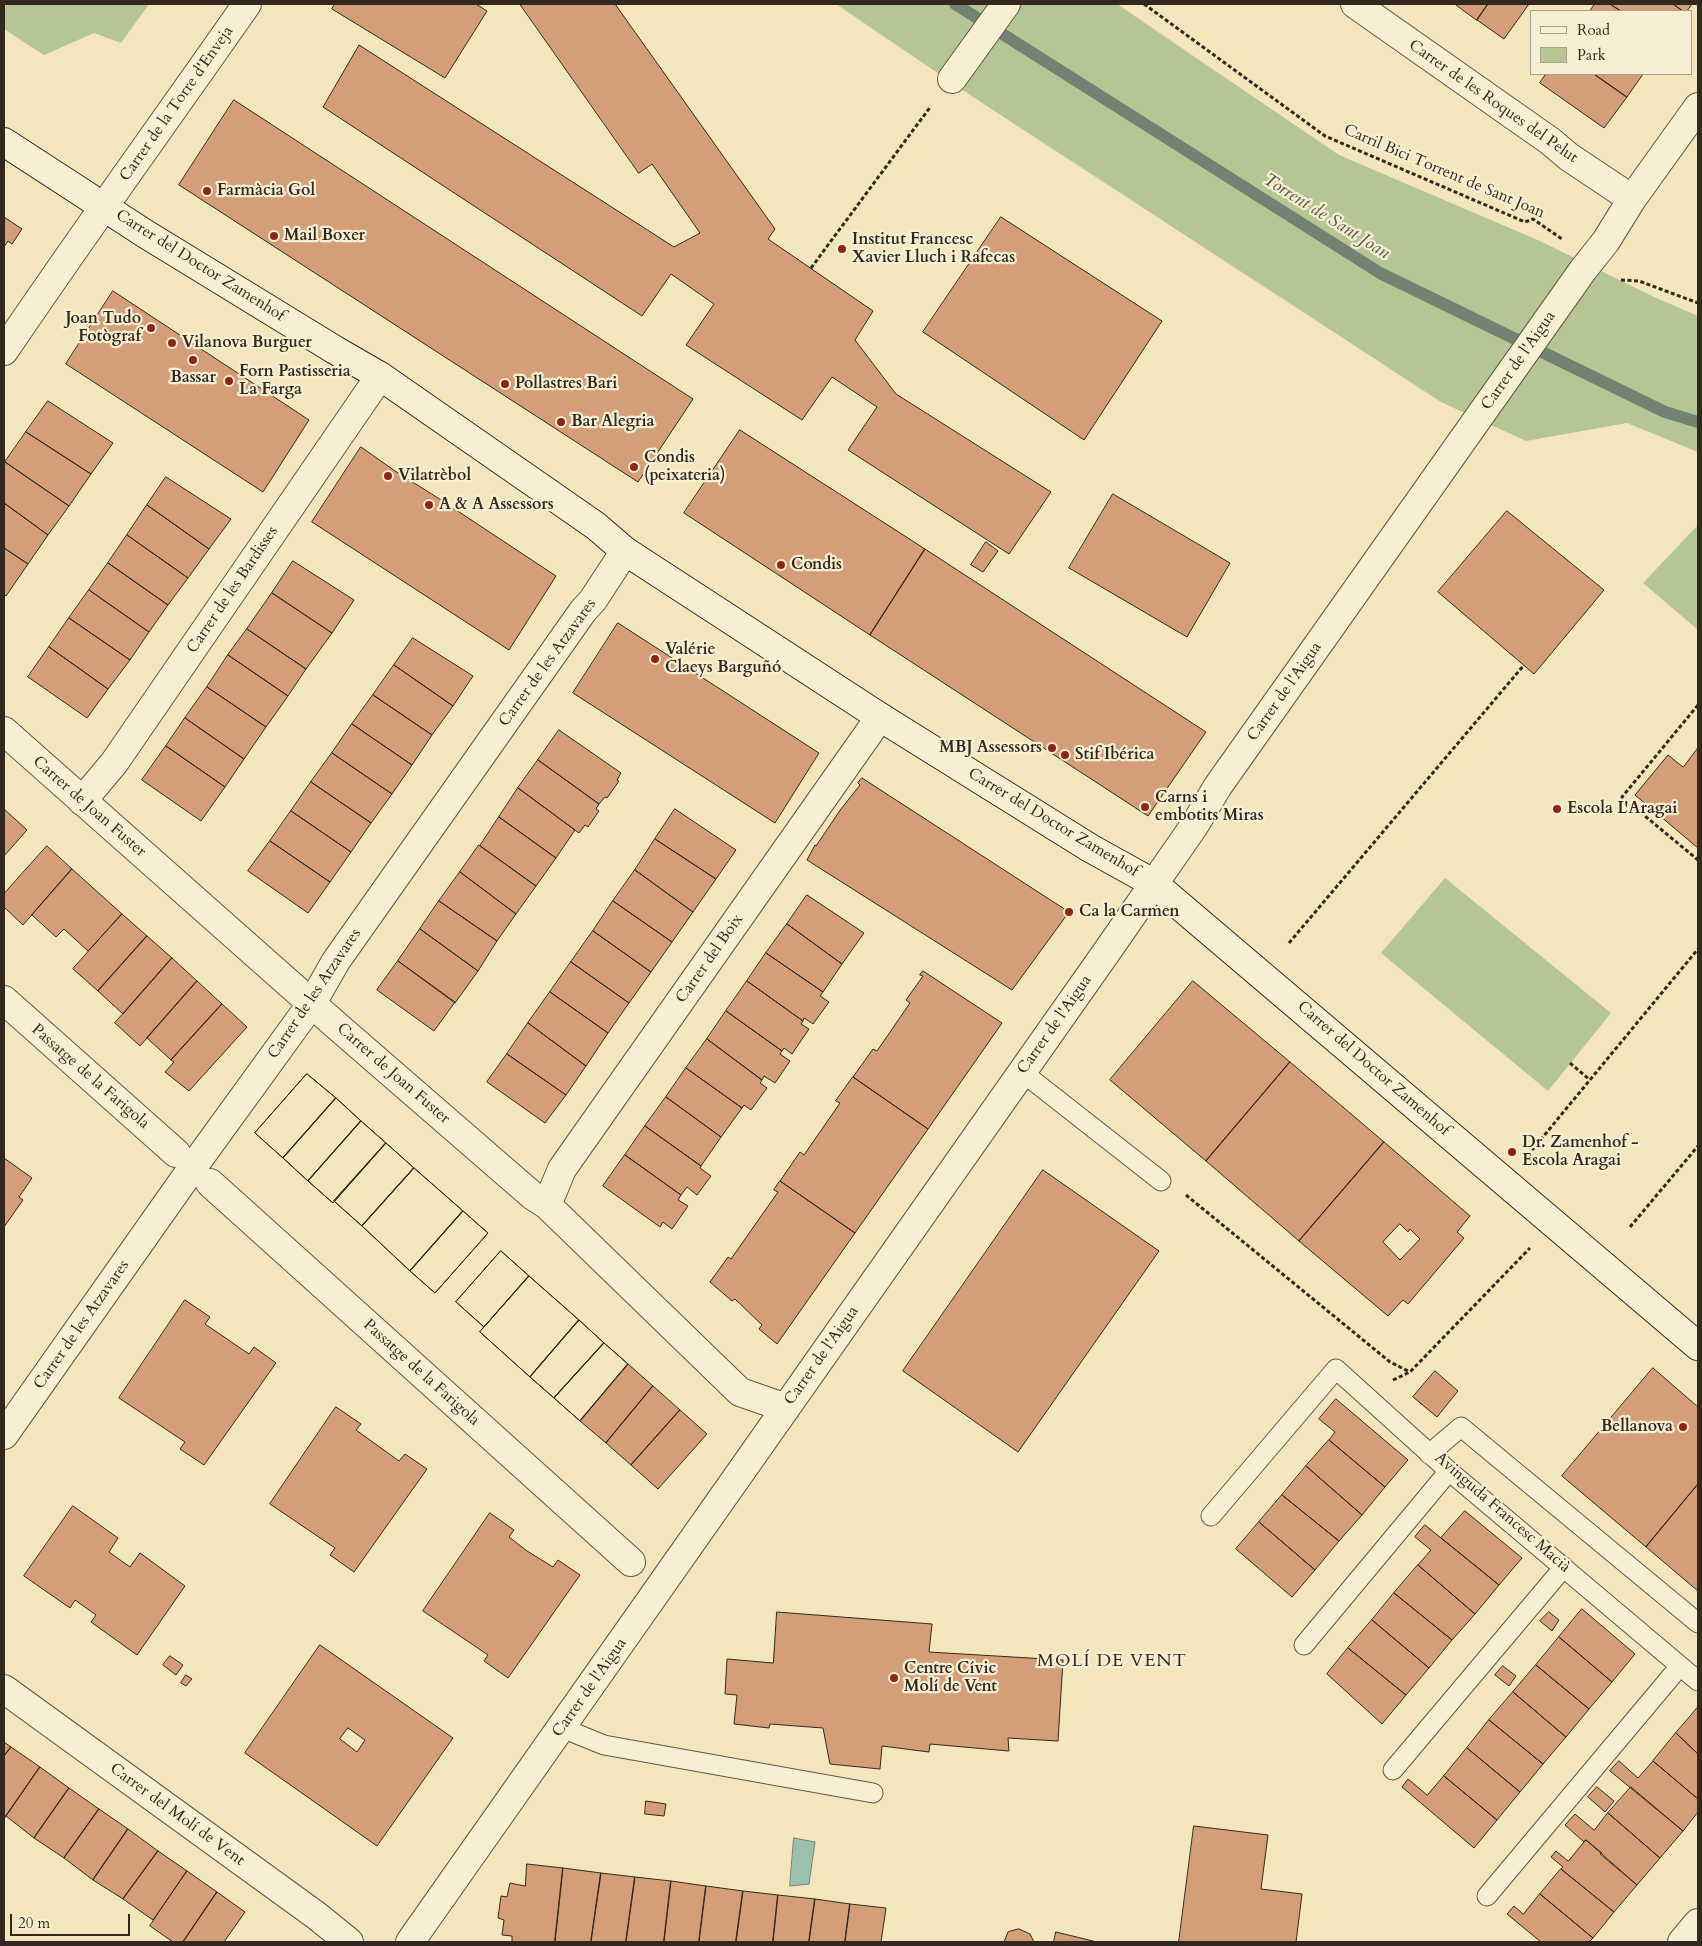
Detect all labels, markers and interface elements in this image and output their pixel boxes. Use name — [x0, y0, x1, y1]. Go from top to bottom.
legend — [1530, 10, 1692, 75]
text: Road — [1577, 20, 1610, 40]
street label: Carrer de la Torre d'Enveja — [116, 23, 238, 185]
street label: Carrer de les Roques del Pelut — [1405, 36, 1581, 168]
text: Park — [1577, 45, 1606, 65]
street label: Carril Bici Torrent de Sant Joan — [1341, 121, 1547, 223]
water label: Torrent de Sant Joan — [1259, 170, 1393, 264]
place label: Farmàcia Gol — [217, 181, 315, 201]
marker: Farmàcia Gol — [201, 185, 213, 197]
street label: Carrer del Doctor Zamenhof — [112, 206, 288, 326]
place label: Mail Boxer — [284, 226, 365, 246]
marker: Mail Boxer — [268, 230, 280, 242]
place label: Institut Francesc Xavier Lluch i Rafecas — [852, 230, 1015, 268]
marker: Institut Francesc Xavier Lluch i Rafecas — [836, 243, 848, 255]
street label: Carrer de l'Aigua — [1478, 308, 1560, 414]
place label: Joan Tudo Fotògraf — [66, 309, 141, 347]
marker: Joan Tudo Fotògraf — [145, 322, 157, 334]
place label: Vilanova Burguer — [182, 333, 312, 353]
marker: Vilanova Burguer — [166, 337, 178, 349]
marker: Bassar — [187, 354, 199, 366]
place label: Forn Pastisseria La Farga — [239, 362, 351, 400]
place label: Bassar — [170, 368, 216, 388]
place label: Pollastres Bari — [515, 374, 617, 394]
marker: Forn Pastisseria La Farga — [223, 375, 235, 387]
marker: Pollastres Bari — [499, 378, 511, 390]
place label: Bar Alegria — [571, 412, 654, 432]
marker: Bar Alegria — [555, 416, 567, 428]
place label: Condis (peixateria) — [644, 448, 725, 486]
marker: Condis (peixateria) — [628, 461, 640, 473]
place label: Vilatrèbol — [398, 466, 471, 486]
marker: Vilatrèbol — [382, 470, 394, 482]
place label: A & A Assessors — [439, 495, 554, 515]
marker: A & A Assessors — [423, 499, 435, 511]
street label: Carrer de les Bardisses — [183, 523, 283, 657]
place label: Condis — [791, 555, 842, 575]
marker: Condis — [775, 559, 787, 571]
street label: Carrer de les Atzavares — [495, 595, 601, 731]
street label: Carrer de l'Aigua — [1244, 639, 1326, 745]
place label: Valérie Claeys Barguñó — [665, 640, 781, 678]
marker: Valérie Claeys Barguñó — [649, 653, 661, 665]
place label: MBJ Assessors — [939, 738, 1042, 758]
marker: MBJ Assessors — [1046, 742, 1058, 754]
place label: Stif Ibérica — [1075, 745, 1154, 765]
marker: Stif Ibérica — [1059, 749, 1071, 761]
street label: Carrer de Joan Fuster — [28, 752, 150, 862]
street label: Carrer del Doctor Zamenhof — [964, 764, 1142, 882]
place label: Carns i embotits Miras — [1155, 788, 1264, 826]
place label: Escola L'Aragai — [1567, 799, 1677, 819]
marker: Carns i embotits Miras — [1139, 801, 1151, 813]
marker: Escola L'Aragai — [1551, 803, 1563, 815]
place label: Ca la Carmen — [1079, 902, 1179, 922]
marker: Ca la Carmen — [1063, 906, 1075, 918]
street label: Carrer del Boix — [672, 911, 748, 1007]
street label: Carrer de les Atzavares — [264, 925, 366, 1063]
street label: Carrer de l'Aigua — [1014, 972, 1096, 1078]
street label: Carrer del Doctor Zamenhof — [1293, 998, 1453, 1140]
street label: Carrer de Joan Fuster — [332, 1019, 454, 1129]
street label: Passatge de la Farigola — [27, 1021, 153, 1133]
place label: Dr. Zamenhof - Escola Aragai — [1522, 1133, 1639, 1171]
marker: Dr. Zamenhof - Escola Aragai — [1506, 1146, 1518, 1158]
street label: Carrer de les Atzavares — [30, 1257, 134, 1393]
street label: Carrer de l'Aigua — [781, 1303, 863, 1409]
street label: Passatge de la Farigola — [359, 1316, 483, 1430]
place label: Bellanova — [1601, 1417, 1673, 1437]
marker: Bellanova — [1677, 1421, 1689, 1433]
street label: Avinguda Francesc Macià — [1430, 1449, 1574, 1577]
street label: Carrer de l'Aigua — [549, 1635, 631, 1741]
district label: MOLÍ DE VENT — [1036, 1651, 1188, 1673]
place label: Centre Cívic Molí de Vent — [904, 1659, 997, 1697]
marker: Centre Cívic Molí de Vent — [888, 1672, 900, 1684]
street label: Carrer del Molí de Vent — [106, 1760, 248, 1870]
scale bar — [12, 1904, 132, 1936]
text: 20 m — [18, 1913, 50, 1933]

